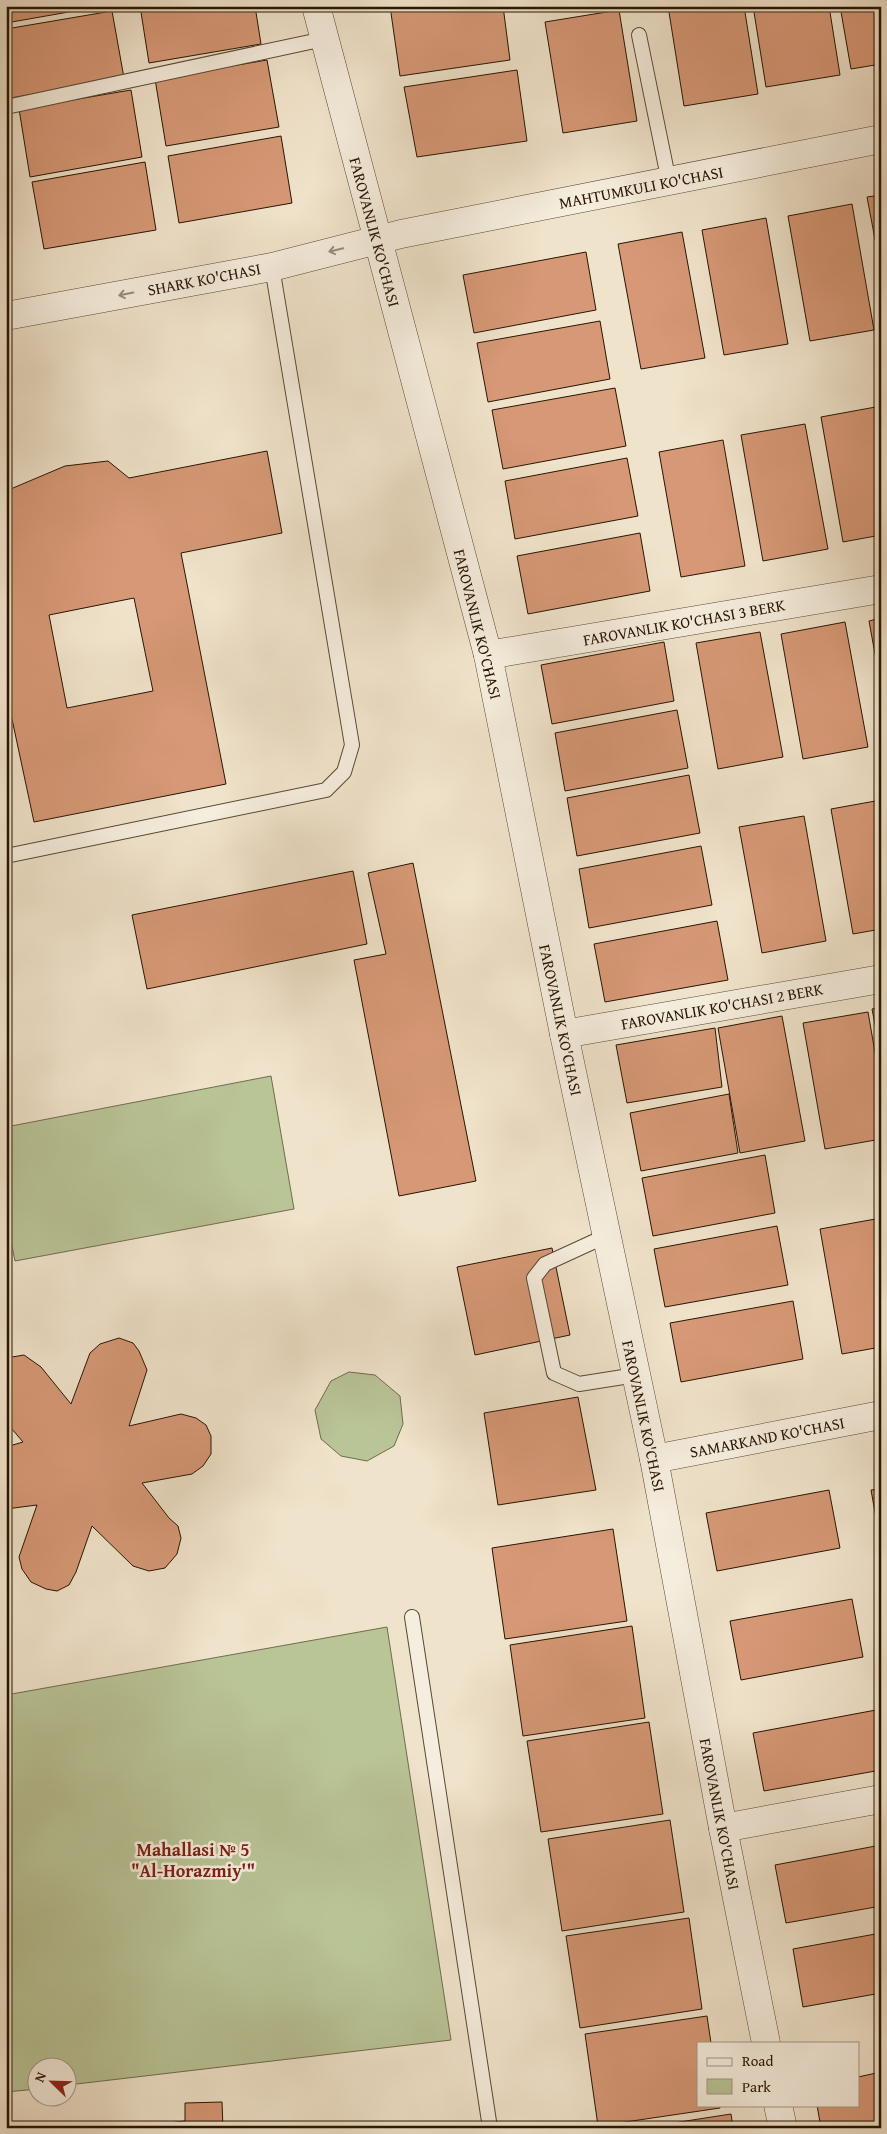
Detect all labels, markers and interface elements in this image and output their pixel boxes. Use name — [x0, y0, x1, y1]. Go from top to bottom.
street label: FAROVANLIK KO'CHASI — [343, 154, 407, 310]
street label: MAHTUMKULI KO'CHASI — [557, 159, 725, 215]
one-way arrow — [329, 246, 345, 255]
street label: SHARK KO'CHASI — [145, 256, 263, 302]
one-way arrow — [119, 290, 135, 299]
street label: FAROVANLIK KO'CHASI — [448, 546, 508, 702]
street label: FAROVANLIK KO'CHASI 3 BERK — [581, 592, 787, 652]
street label: FAROVANLIK KO'CHASI — [533, 942, 589, 1098]
street label: FAROVANLIK KO'CHASI 2 BERK — [619, 976, 825, 1036]
street label: FAROVANLIK KO'CHASI — [616, 1338, 672, 1494]
street label: SAMARKAND KO'CHASI — [688, 1410, 846, 1464]
street label: FAROVANLIK KO'CHASI — [694, 1736, 747, 1892]
district label: Mahallasi № 5 "Аl-Horazmiy'" — [131, 1836, 255, 1884]
legend — [697, 2042, 860, 2106]
text: Road — [742, 2050, 773, 2071]
north arrow — [28, 2056, 78, 2106]
text: N — [29, 2068, 51, 2085]
text: Park — [742, 2076, 771, 2097]

